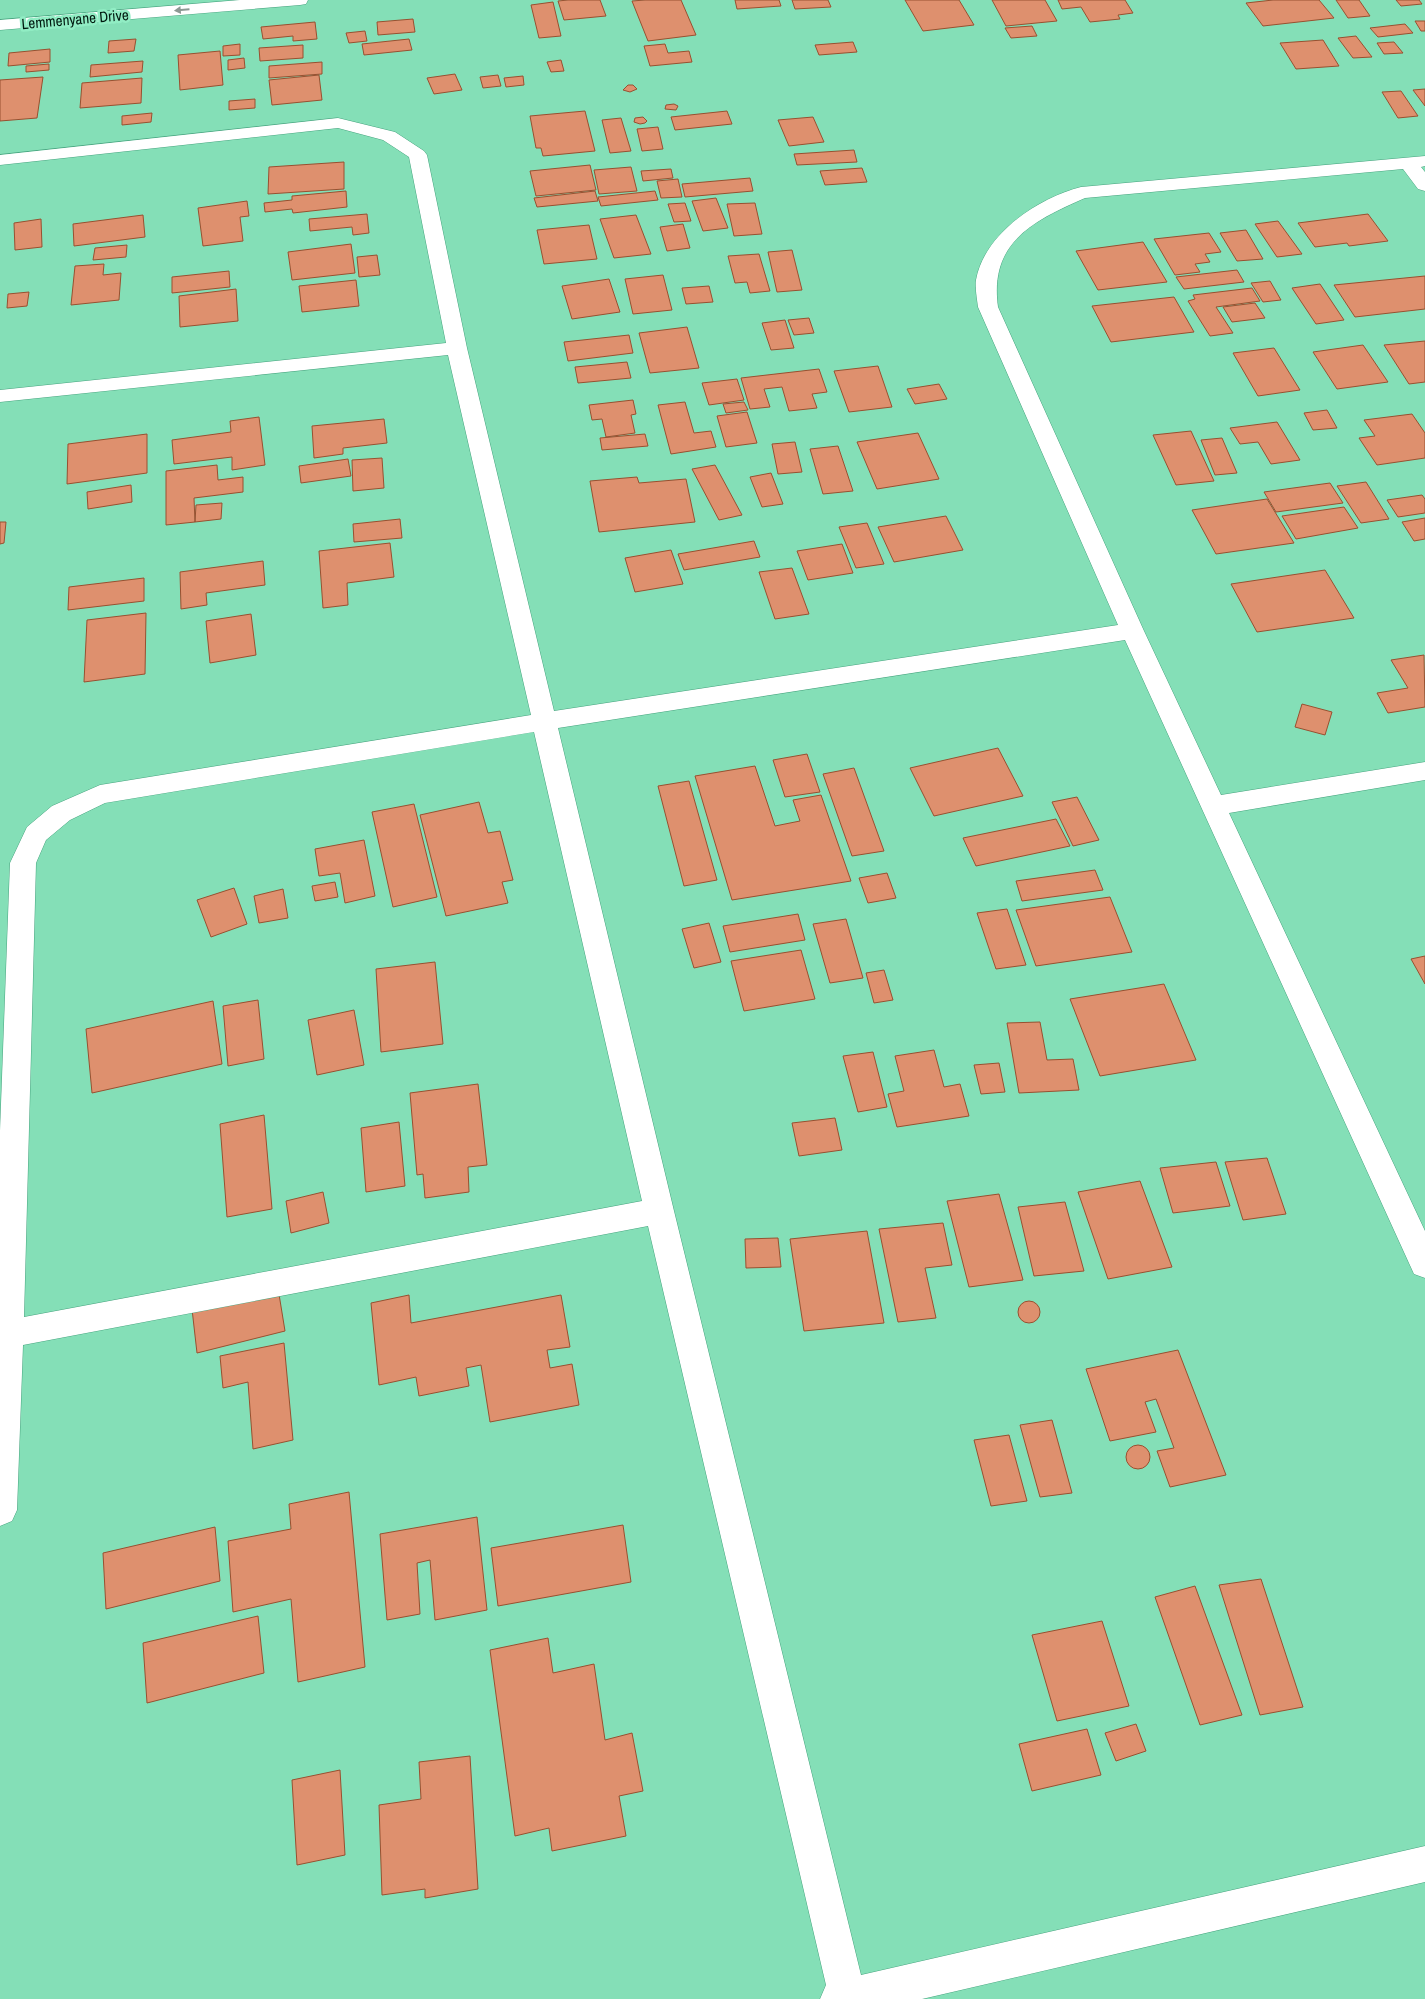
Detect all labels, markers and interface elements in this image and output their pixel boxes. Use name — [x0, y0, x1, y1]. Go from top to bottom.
street label: Lemmenyane Drive — [21, 4, 130, 34]
one-way arrow — [174, 6, 190, 14]

